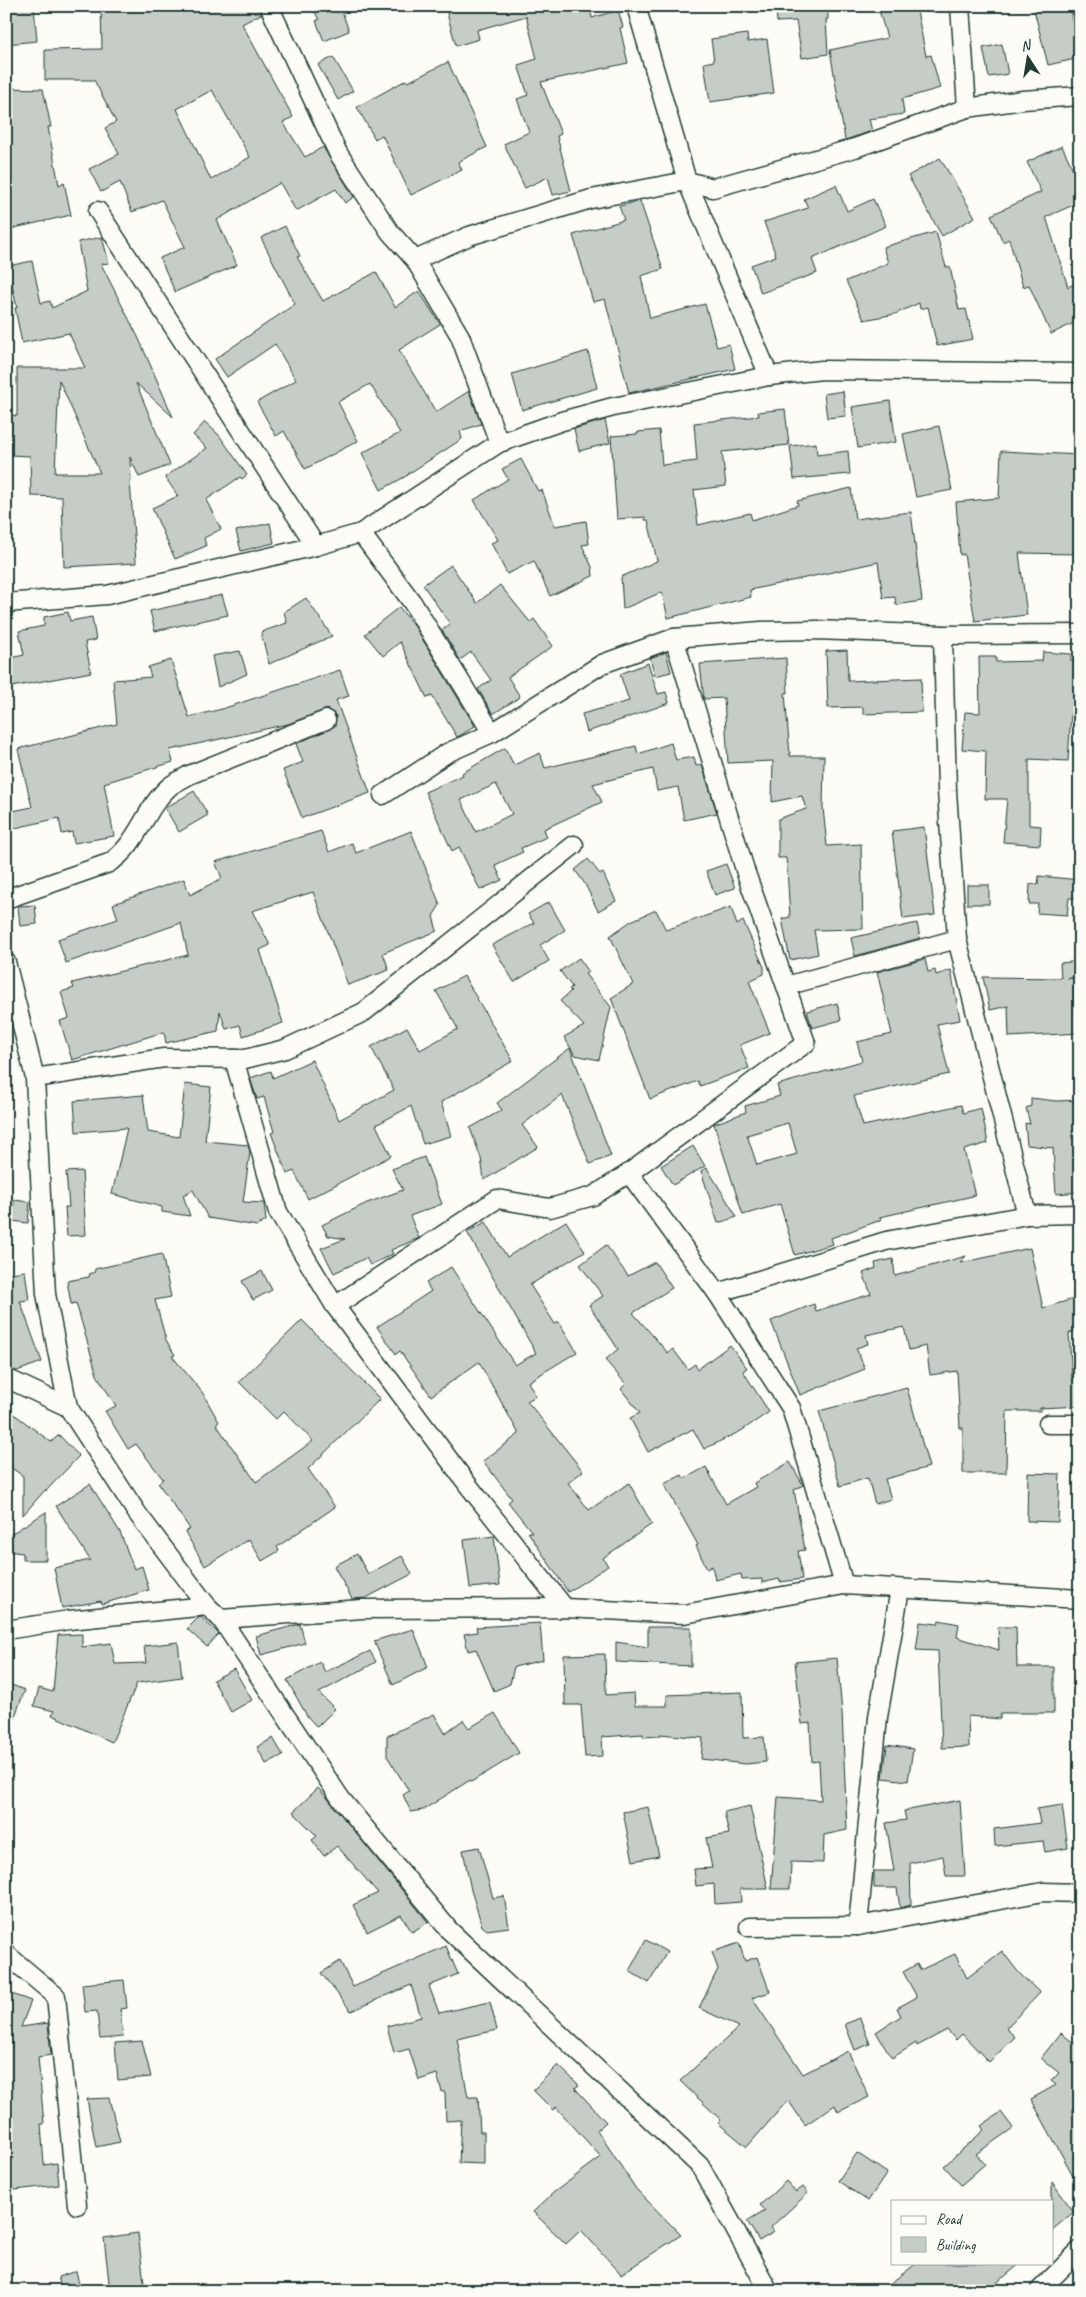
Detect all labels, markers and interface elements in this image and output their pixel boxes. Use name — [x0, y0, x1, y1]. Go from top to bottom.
north arrow — [1004, 32, 1054, 82]
text: N — [1019, 36, 1034, 55]
legend — [891, 2200, 1054, 2264]
text: Road — [936, 2210, 963, 2229]
text: Building — [936, 2236, 976, 2255]

